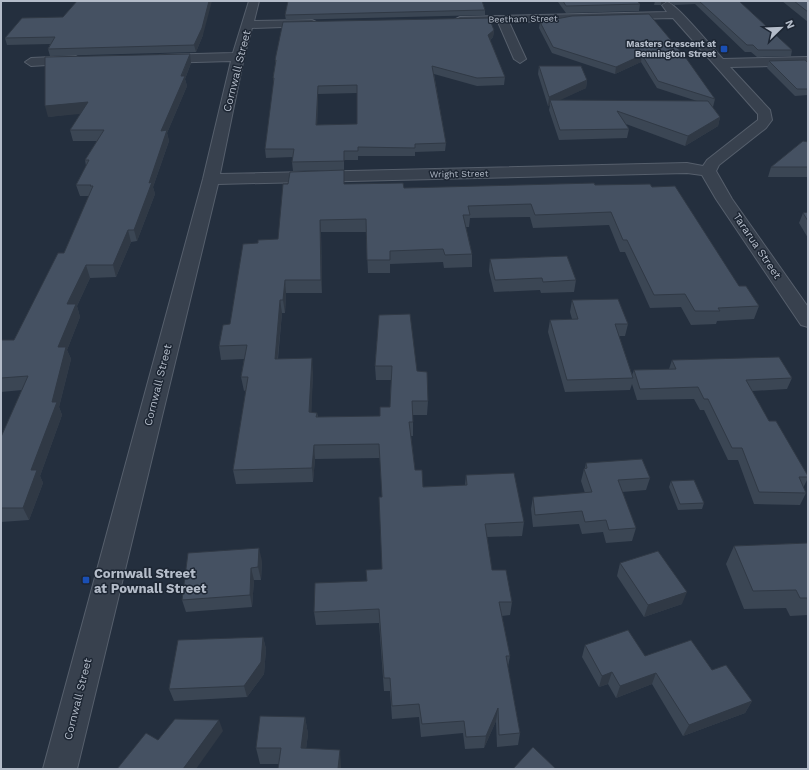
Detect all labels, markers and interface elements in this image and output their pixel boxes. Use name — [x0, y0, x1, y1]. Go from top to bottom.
north arrow — [761, 8, 801, 48]
street label: Beetham Street — [488, 13, 558, 25]
text: N — [782, 18, 797, 31]
street label: Cornwall Street — [221, 28, 254, 113]
place label: Masters Crescent at Bennington Street — [626, 39, 716, 59]
marker: Masters Crescent at Bennington Street — [719, 44, 729, 54]
street label: Wright Street — [430, 168, 489, 180]
street label: Tararua Street — [730, 211, 784, 282]
street label: Cornwall Street — [142, 342, 175, 427]
place label: Cornwall Street at Pownall Street — [94, 566, 207, 596]
marker: Cornwall Street at Pownall Street — [81, 575, 91, 585]
street label: Cornwall Street — [62, 656, 95, 741]

